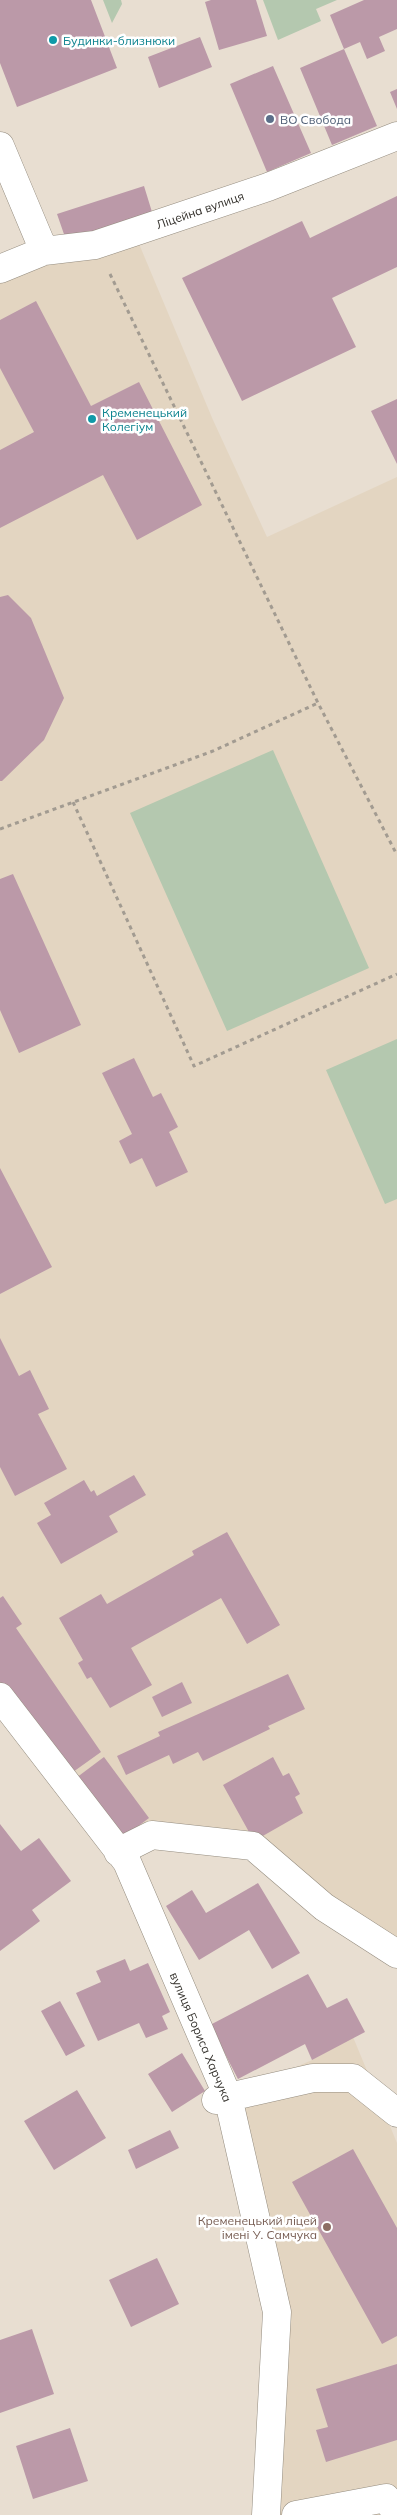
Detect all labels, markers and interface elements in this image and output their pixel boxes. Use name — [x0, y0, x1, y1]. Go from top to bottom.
place label: Будинки-близнюки — [63, 33, 175, 48]
marker: Будинки-близнюки — [47, 34, 59, 46]
place label: ВО Свобода — [280, 112, 351, 127]
marker: ВО Свобода — [264, 113, 276, 125]
street label: Ліцейна вулиця — [154, 188, 246, 232]
place label: Кременецький Колегіум — [102, 405, 187, 434]
marker: Кременецький Колегіум — [86, 413, 98, 425]
street label: вулиця Бориса Харчука — [167, 1970, 235, 2104]
place label: Кременецький ліцей імені У. Самчука — [198, 2213, 317, 2242]
marker: Кременецький ліцей імені У. Самчука — [321, 2221, 333, 2233]

